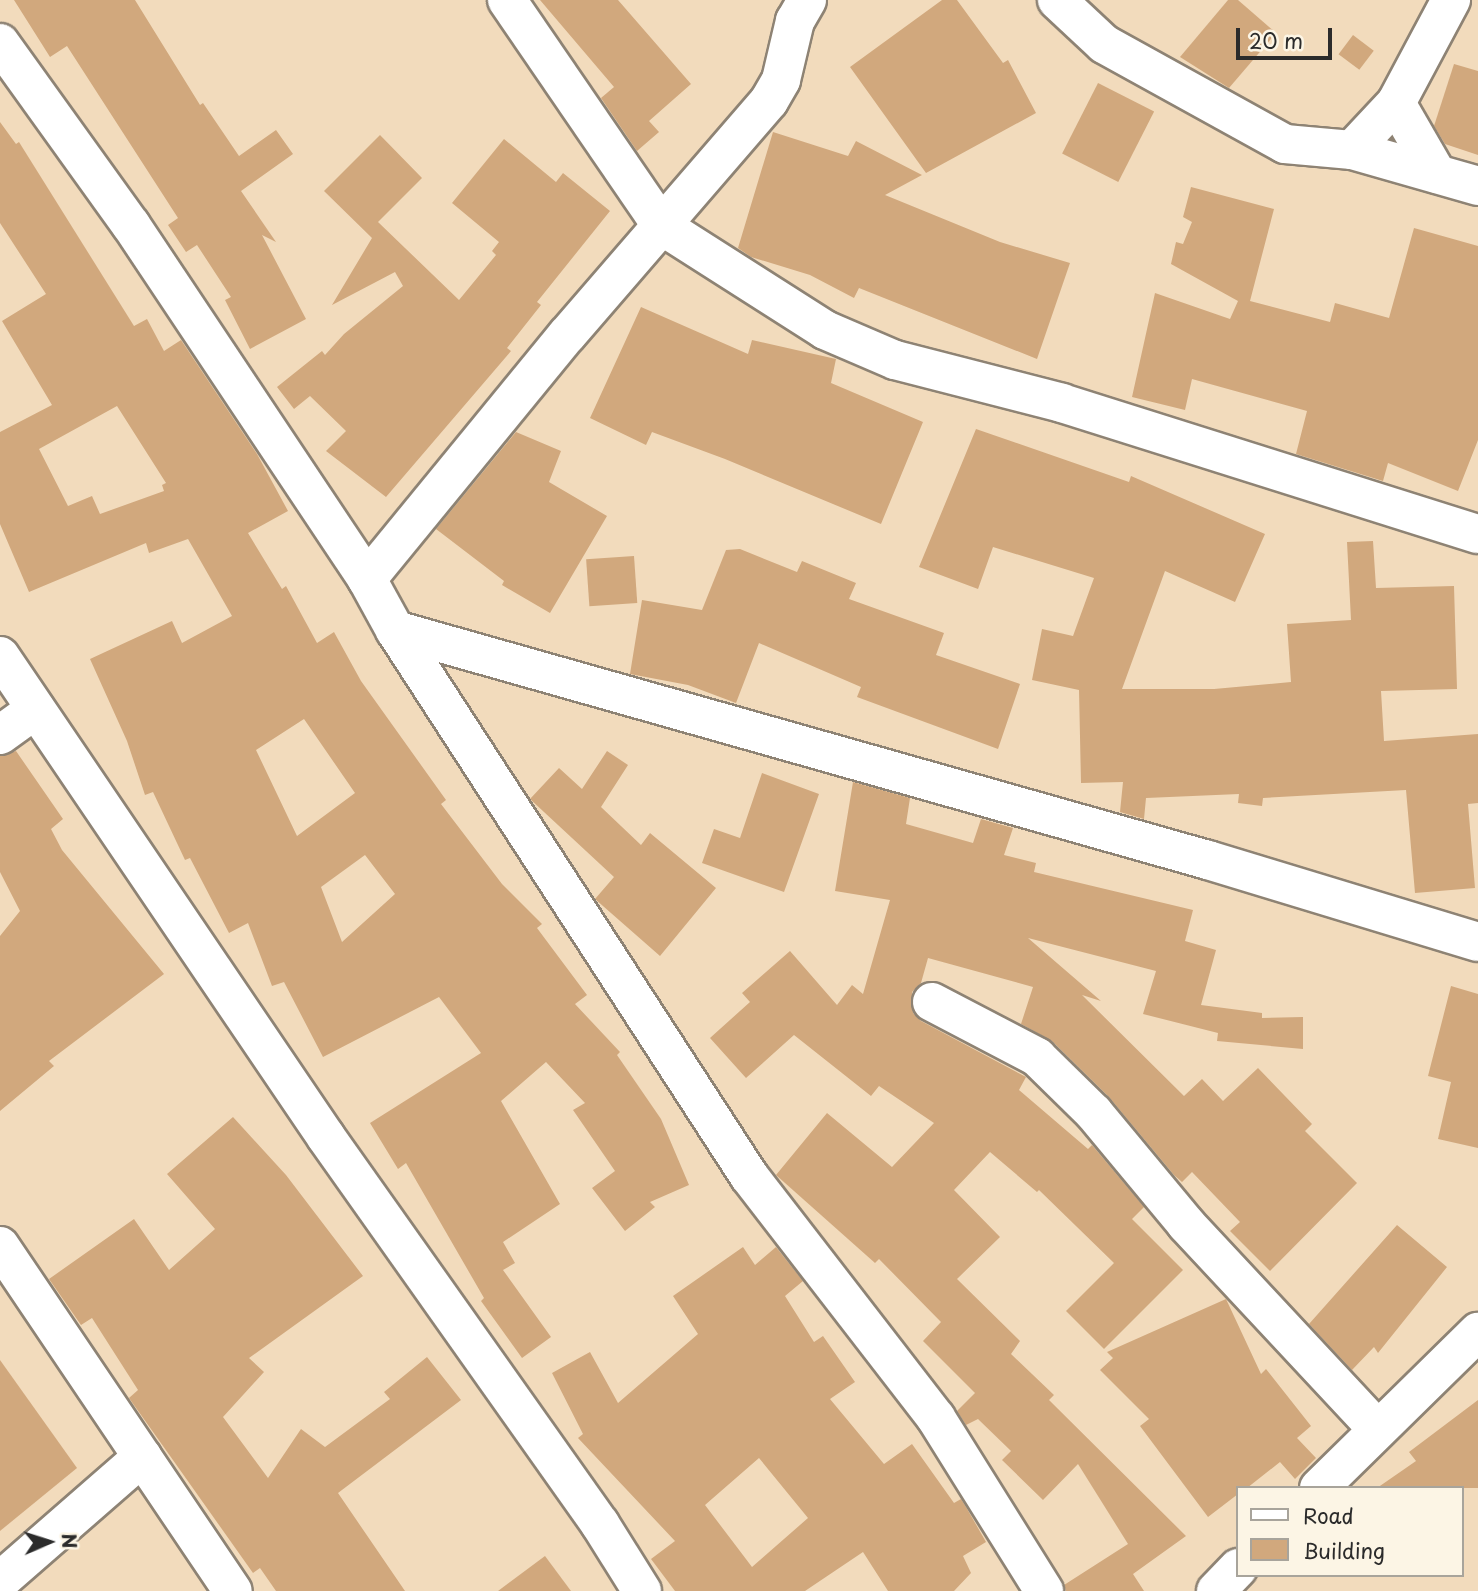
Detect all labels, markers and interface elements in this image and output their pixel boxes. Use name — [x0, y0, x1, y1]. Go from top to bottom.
scale bar — [1240, 14, 1336, 58]
text: 20 m — [1249, 24, 1303, 56]
legend — [1236, 1486, 1464, 1577]
text: Road — [1303, 1499, 1354, 1531]
north arrow — [14, 1507, 84, 1577]
text: N — [56, 1533, 84, 1549]
text: Building — [1303, 1534, 1385, 1566]

